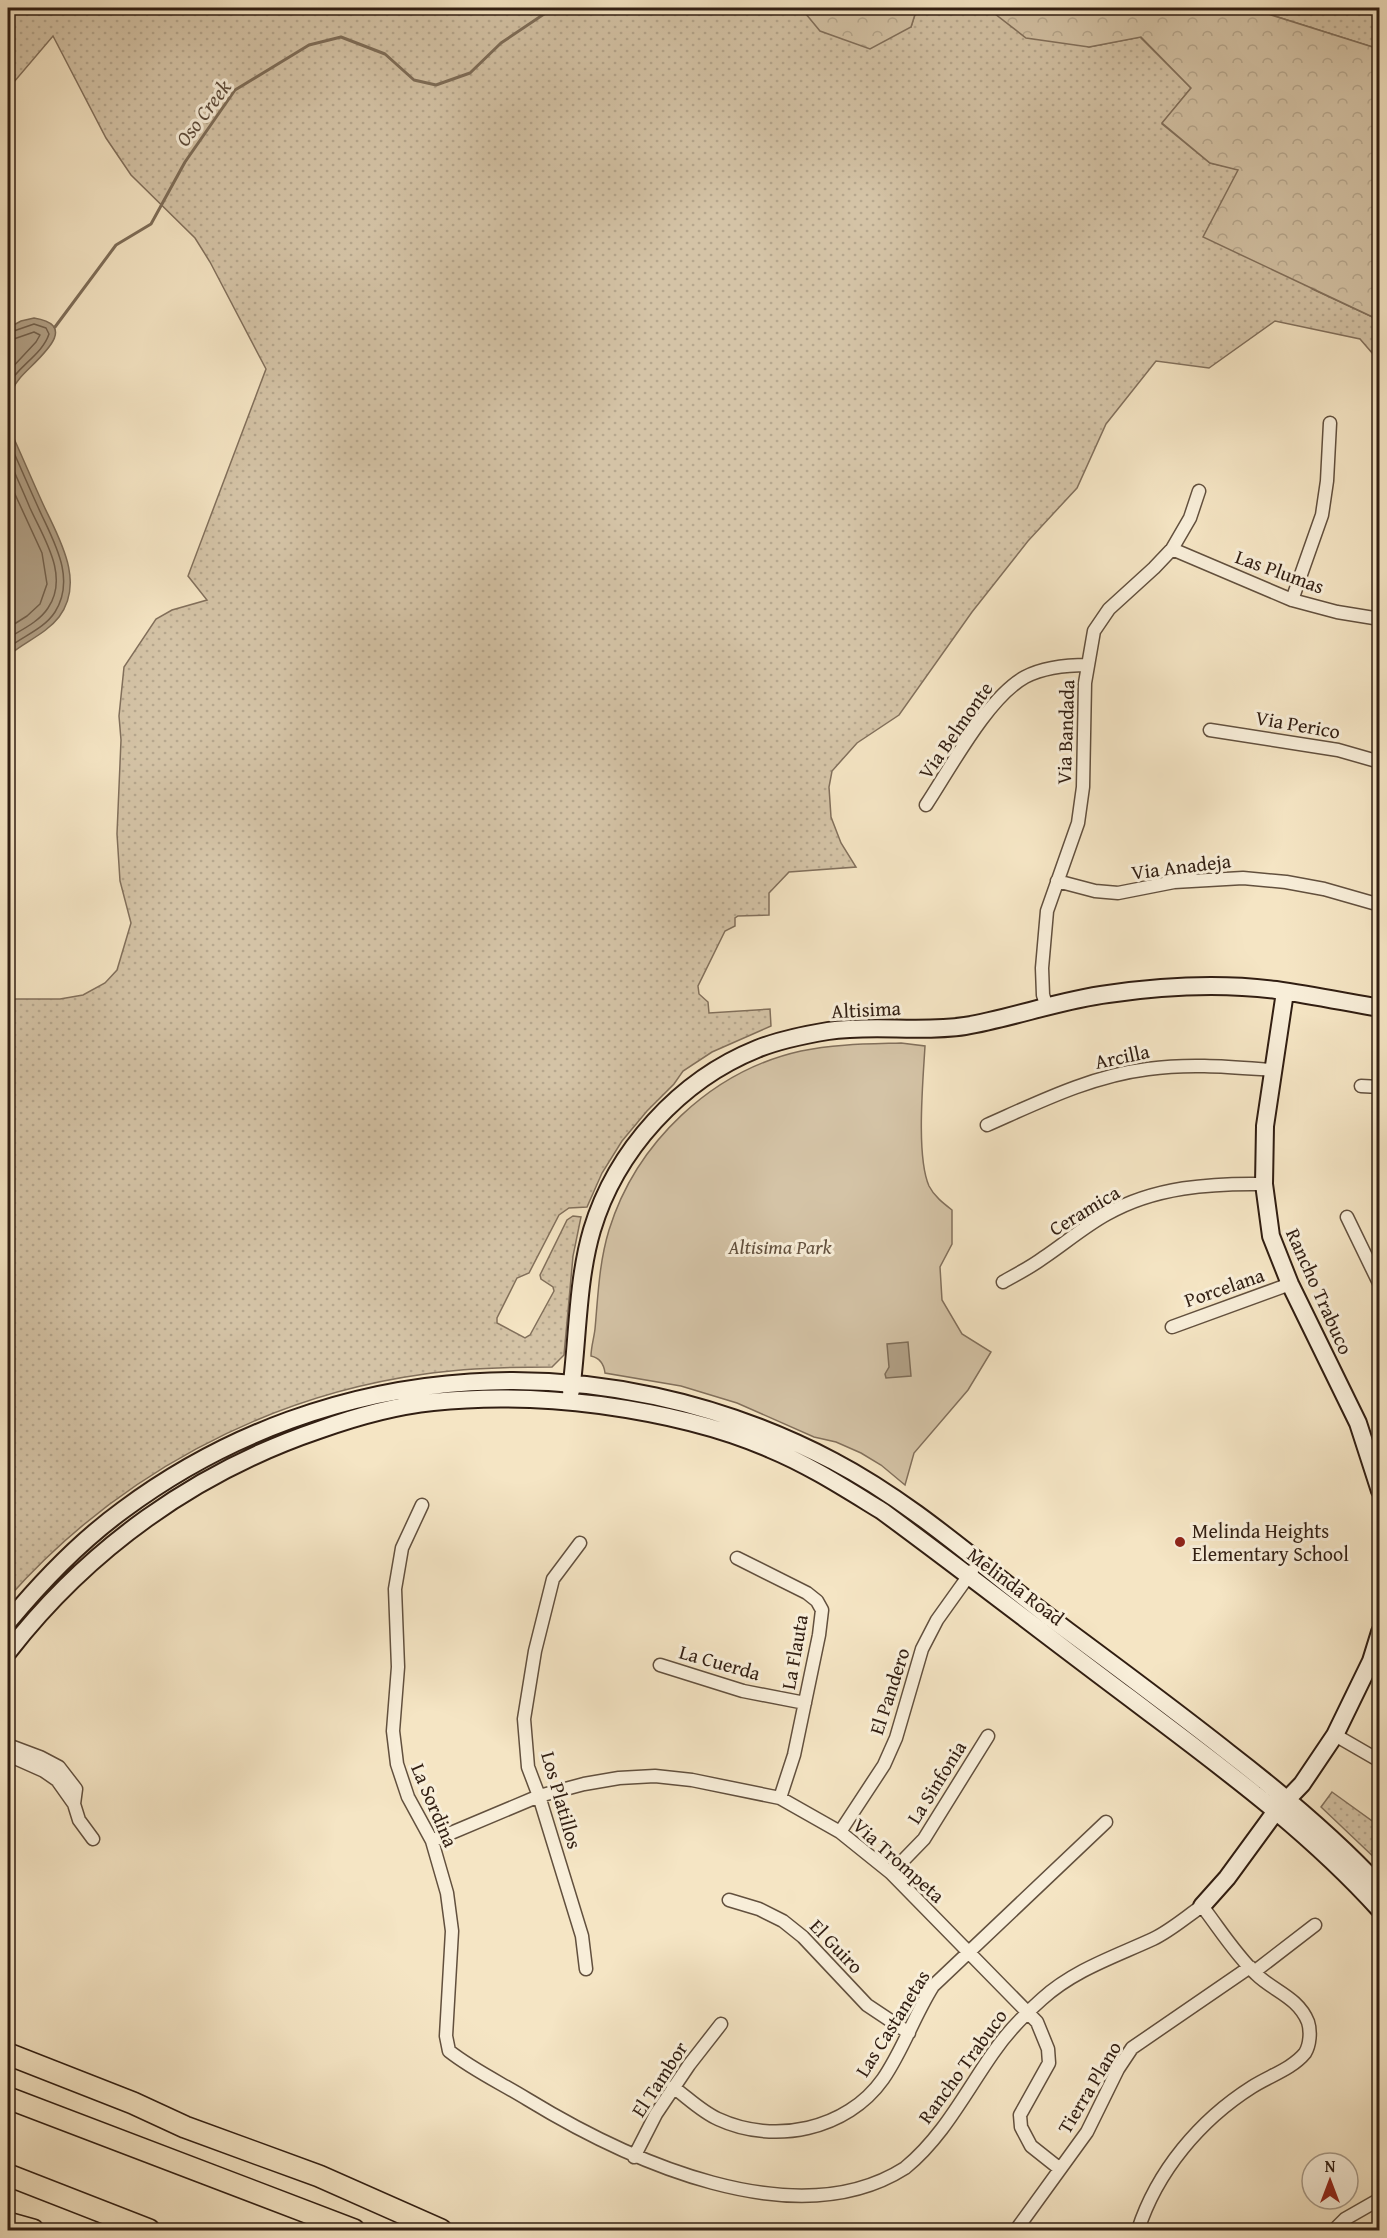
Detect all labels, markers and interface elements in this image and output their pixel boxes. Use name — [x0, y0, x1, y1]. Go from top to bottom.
water label: Oso Creek — [168, 73, 239, 153]
street label: Las Plumas — [1232, 542, 1328, 600]
street label: Via Belmonte — [911, 675, 999, 785]
street label: Via Bandada — [1049, 679, 1081, 785]
street label: Via Perico — [1253, 702, 1343, 746]
street label: Via Anadeja — [1129, 845, 1233, 887]
street label: Altisima — [830, 993, 902, 1025]
street label: Arcilla — [1092, 1036, 1153, 1076]
street label: Ceramica — [1043, 1177, 1125, 1243]
street label: Rancho Trabuco — [1279, 1223, 1361, 1359]
park label: Altisima Park — [727, 1232, 833, 1261]
street label: Porcelana — [1180, 1260, 1268, 1314]
place label: Melinda Heights Elementary School — [1192, 1516, 1349, 1568]
marker: Melinda Heights Elementary School — [1173, 1535, 1187, 1549]
street label: Melinda Road — [962, 1540, 1071, 1632]
street label: La Flauta — [773, 1612, 815, 1692]
street label: La Cuerda — [676, 1637, 764, 1688]
street label: El Pandero — [861, 1644, 917, 1738]
street label: La Sinfonia — [899, 1734, 973, 1829]
street label: Los Platillos — [534, 1748, 590, 1852]
street label: La Sordina — [404, 1759, 466, 1852]
street label: Via Trompeta — [847, 1811, 952, 1910]
street label: El Guiro — [803, 1912, 871, 1980]
street label: Las Castanetas — [848, 1964, 936, 2082]
street label: Rancho Trabuco — [910, 2003, 1014, 2129]
street label: El Tambor — [624, 2035, 694, 2123]
street label: Tierra Plano — [1050, 2035, 1128, 2139]
north arrow — [1300, 2151, 1360, 2211]
text: N — [1325, 2154, 1336, 2178]

